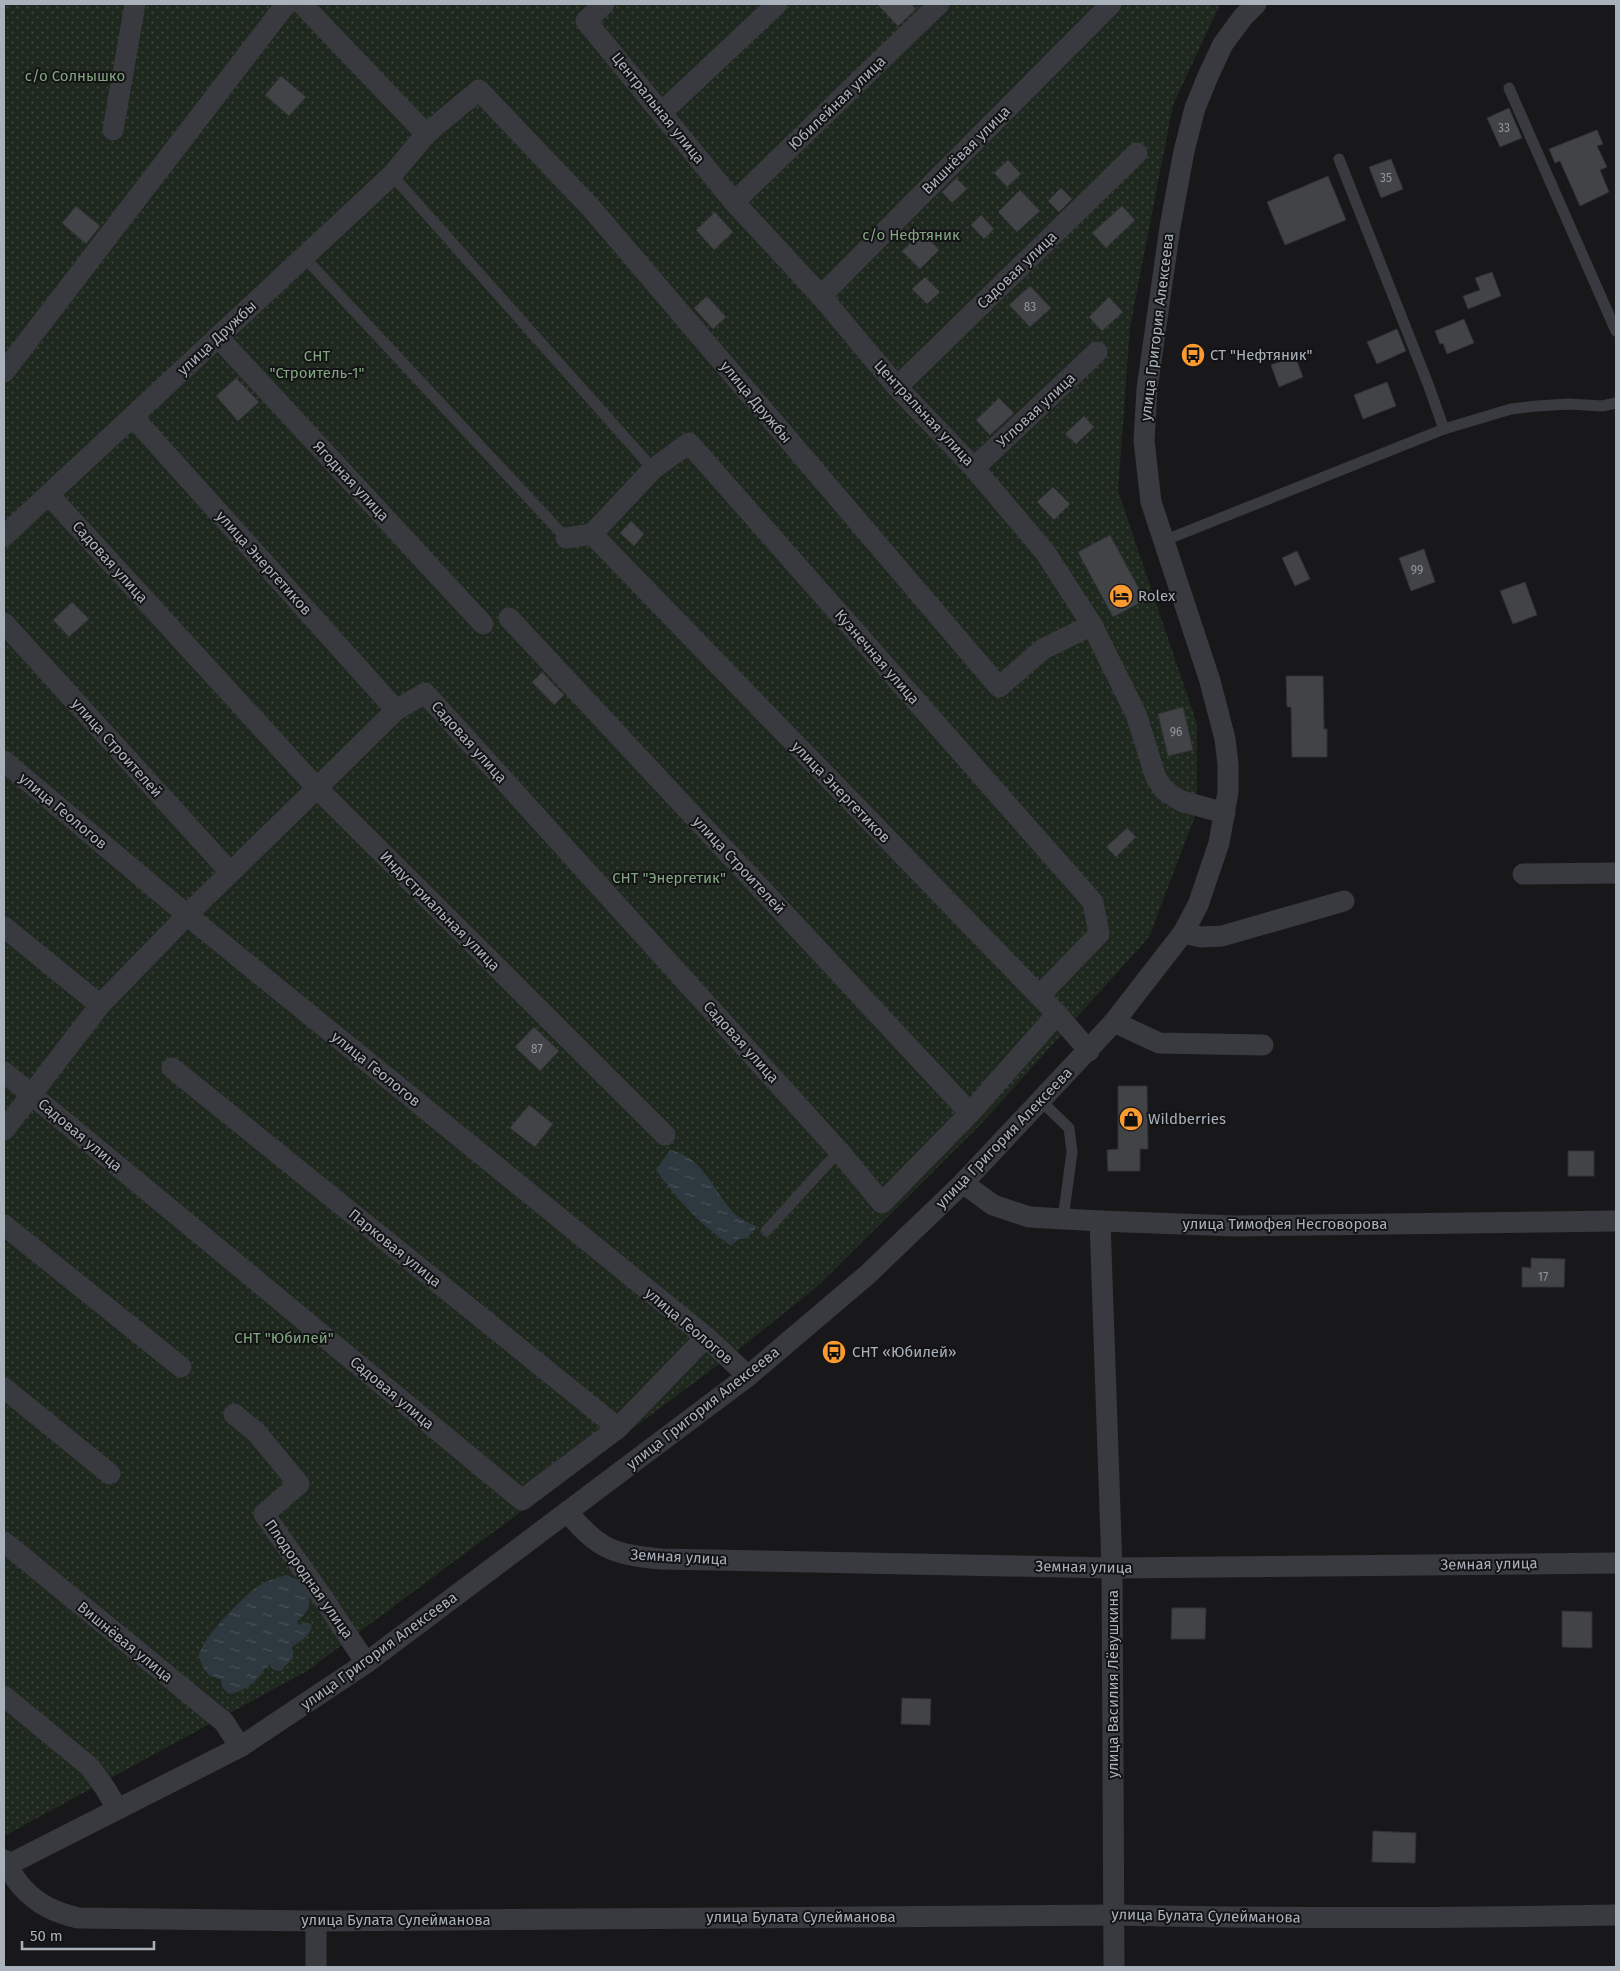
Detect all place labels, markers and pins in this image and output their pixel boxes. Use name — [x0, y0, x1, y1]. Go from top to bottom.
bus stop icon: СТ "Нефтяник" — [1180, 342, 1206, 368]
place label: СТ "Нефтяник" — [1210, 346, 1313, 364]
hotel icon: Rolex — [1108, 583, 1134, 609]
place label: Rolex — [1138, 587, 1176, 605]
shop icon: Wildberries — [1118, 1106, 1144, 1132]
place label: Wildberries — [1148, 1110, 1226, 1128]
bus stop icon: СНТ «Юбилей» — [821, 1339, 847, 1365]
place label: СНТ «Юбилей» — [852, 1343, 956, 1361]

